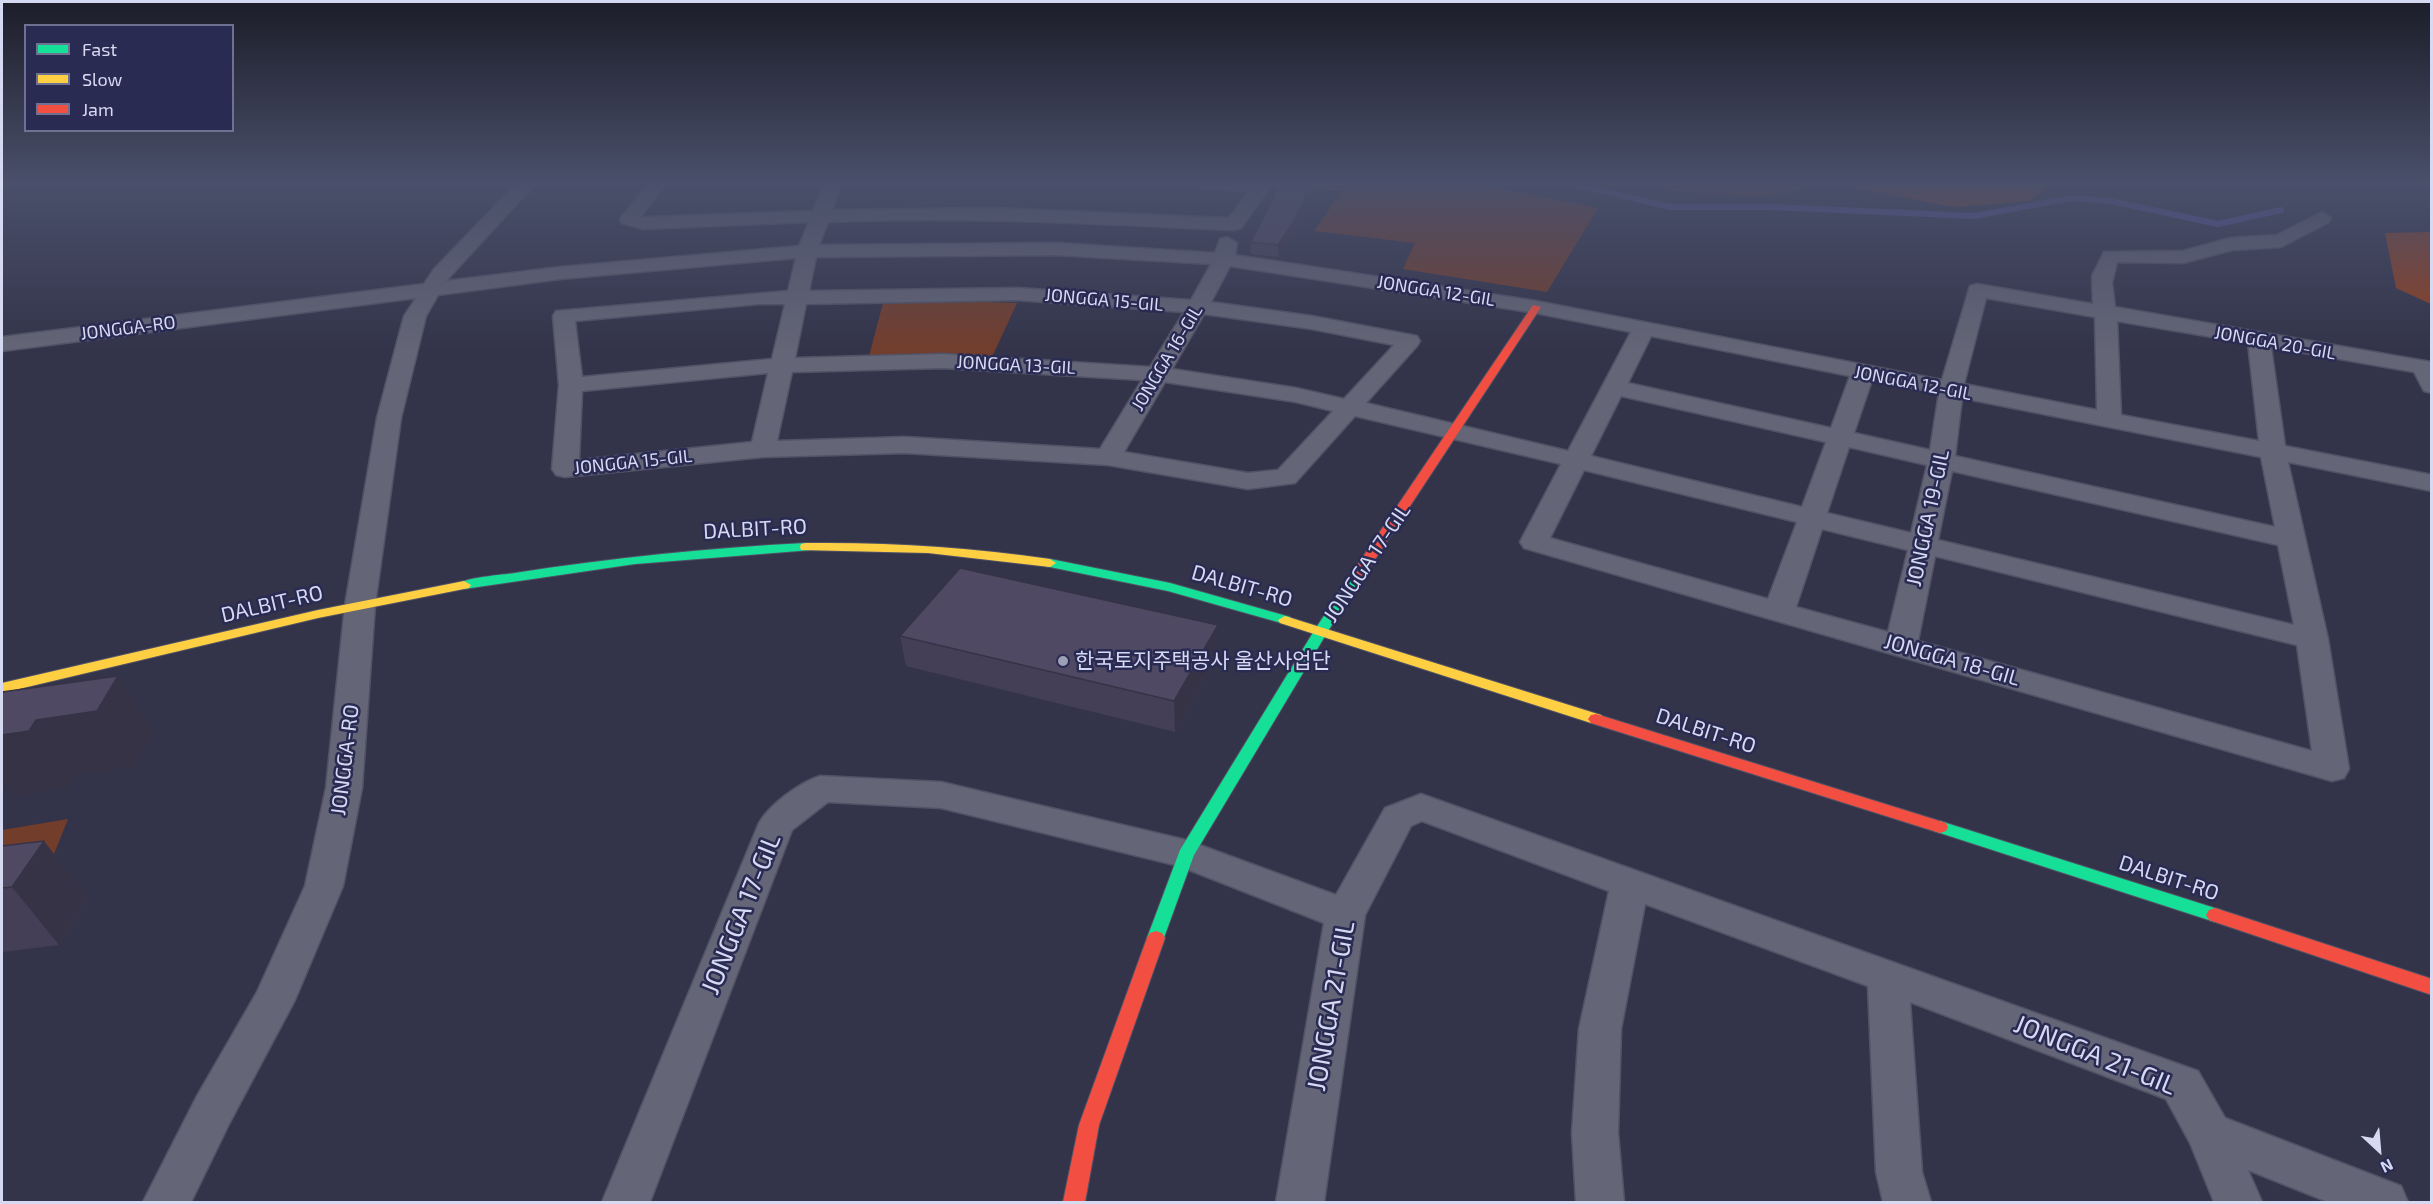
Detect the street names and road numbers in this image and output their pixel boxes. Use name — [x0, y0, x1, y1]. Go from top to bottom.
street label: JONGGA 12-GIL — [1375, 271, 1497, 311]
street label: JONGGA 15-GIL — [1044, 284, 1164, 316]
street label: JONGGA 16-GIL — [1127, 301, 1207, 415]
street label: JONGGA-RO — [79, 311, 177, 345]
street label: JONGGA 20-GIL — [2213, 322, 2337, 364]
street label: JONGGA 13-GIL — [956, 351, 1076, 379]
street label: JONGGA 12-GIL — [1852, 361, 1974, 405]
street label: JONGGA 15-GIL — [573, 445, 693, 479]
street label: JONGGA 19-GIL — [1901, 447, 1955, 589]
street label: JONGGA 17-GIL — [1318, 499, 1416, 627]
street label: DALBIT-RO — [703, 514, 807, 544]
street label: DALBIT-RO — [1189, 560, 1295, 612]
street label: DALBIT-RO — [219, 580, 325, 628]
street label: JONGGA 18-GIL — [1881, 629, 2023, 691]
street label: JONGGA-RO — [326, 703, 364, 817]
street label: DALBIT-RO — [1653, 703, 1759, 759]
street label: JONGGA 17-GIL — [695, 829, 787, 999]
street label: DALBIT-RO — [2116, 850, 2222, 906]
street label: JONGGA 21-GIL — [1301, 918, 1361, 1094]
street label: JONGGA 21-GIL — [2009, 1008, 2181, 1102]

